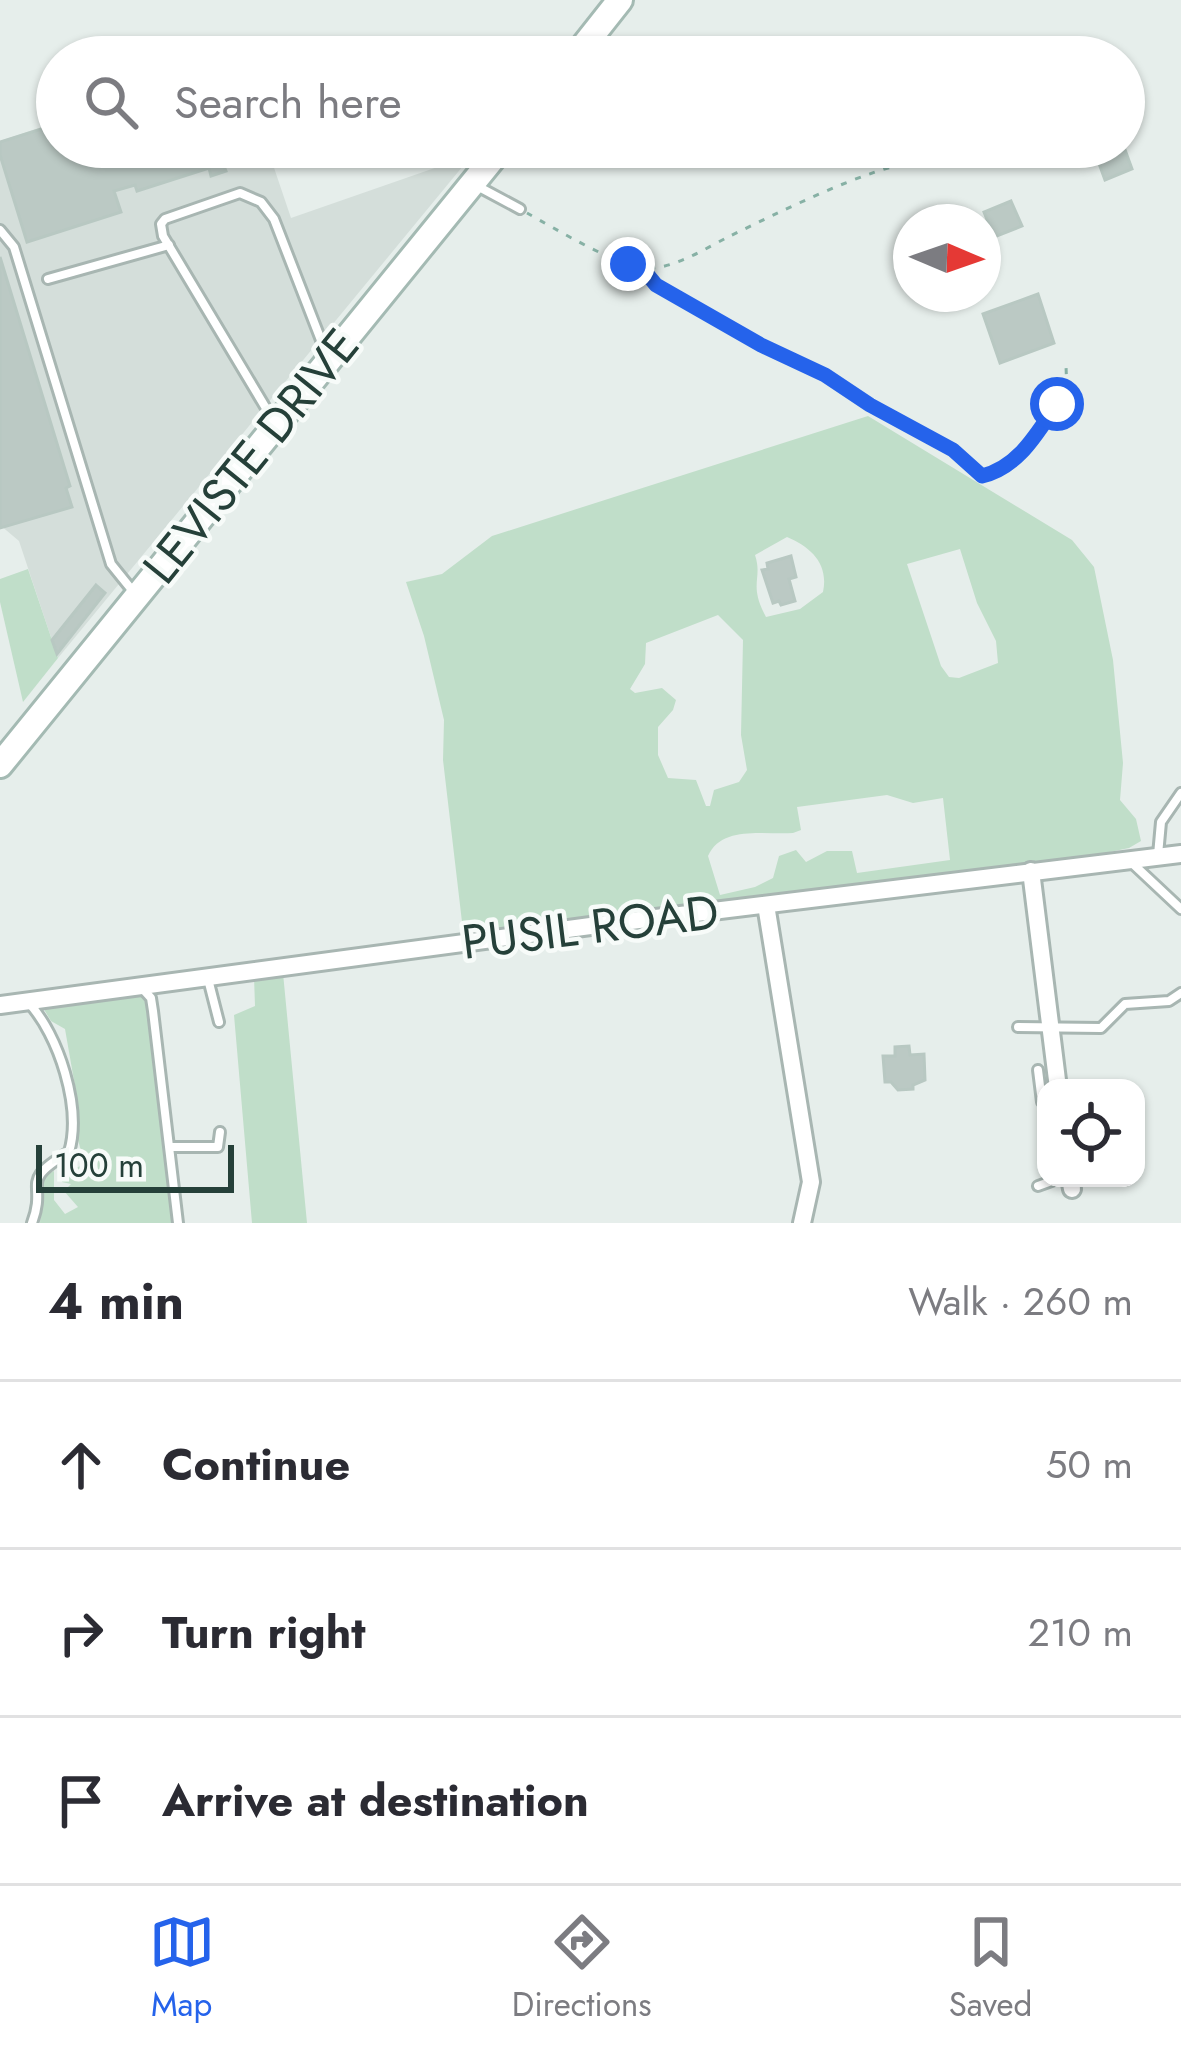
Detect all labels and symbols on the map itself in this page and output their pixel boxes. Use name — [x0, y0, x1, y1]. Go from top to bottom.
north arrow — [893, 204, 1001, 312]
route end — [601, 237, 655, 291]
street label: LEVISTE DRIVE — [127, 314, 375, 598]
route start — [1030, 377, 1084, 431]
street label: PUSIL ROAD — [458, 877, 722, 977]
scale bar — [36, 1139, 234, 1192]

